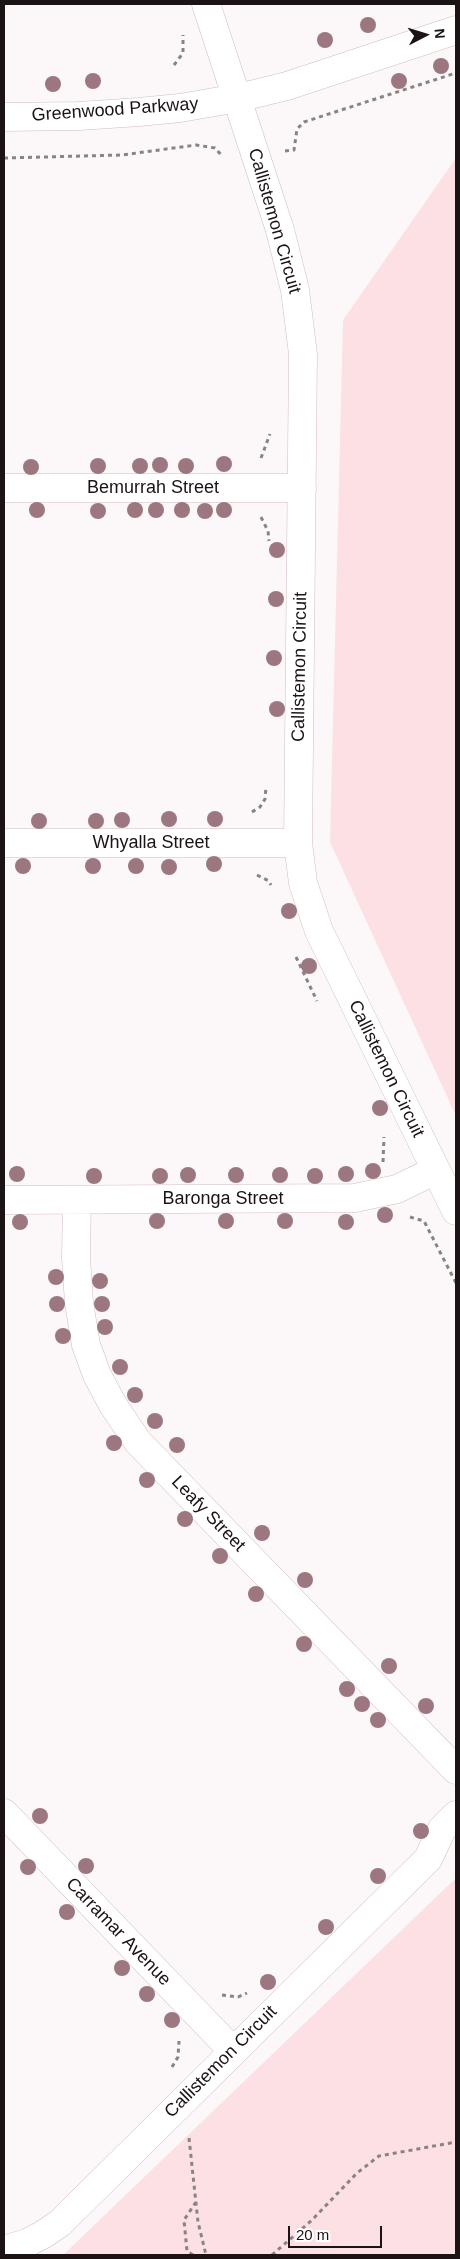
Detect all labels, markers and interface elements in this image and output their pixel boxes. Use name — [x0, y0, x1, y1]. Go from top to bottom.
north arrow — [400, 10, 450, 60]
text: N — [432, 28, 448, 39]
street label: Greenwood Parkway — [31, 93, 199, 127]
street label: Callistemon Circuit — [243, 146, 305, 296]
street label: Bemurrah Street — [87, 477, 219, 499]
street label: Callistemon Circuit — [288, 592, 312, 742]
street label: Whyalla Street — [92, 832, 210, 854]
street label: Callistemon Circuit — [343, 997, 429, 1141]
street label: Baronga Street — [162, 1188, 284, 1210]
street label: Leafy Street — [167, 1472, 249, 1556]
street label: Carramar Avenue — [61, 1874, 175, 1990]
street label: Callistemon Circuit — [160, 2001, 282, 2123]
scale bar — [290, 2216, 384, 2248]
text: 20 m — [296, 2226, 329, 2243]

